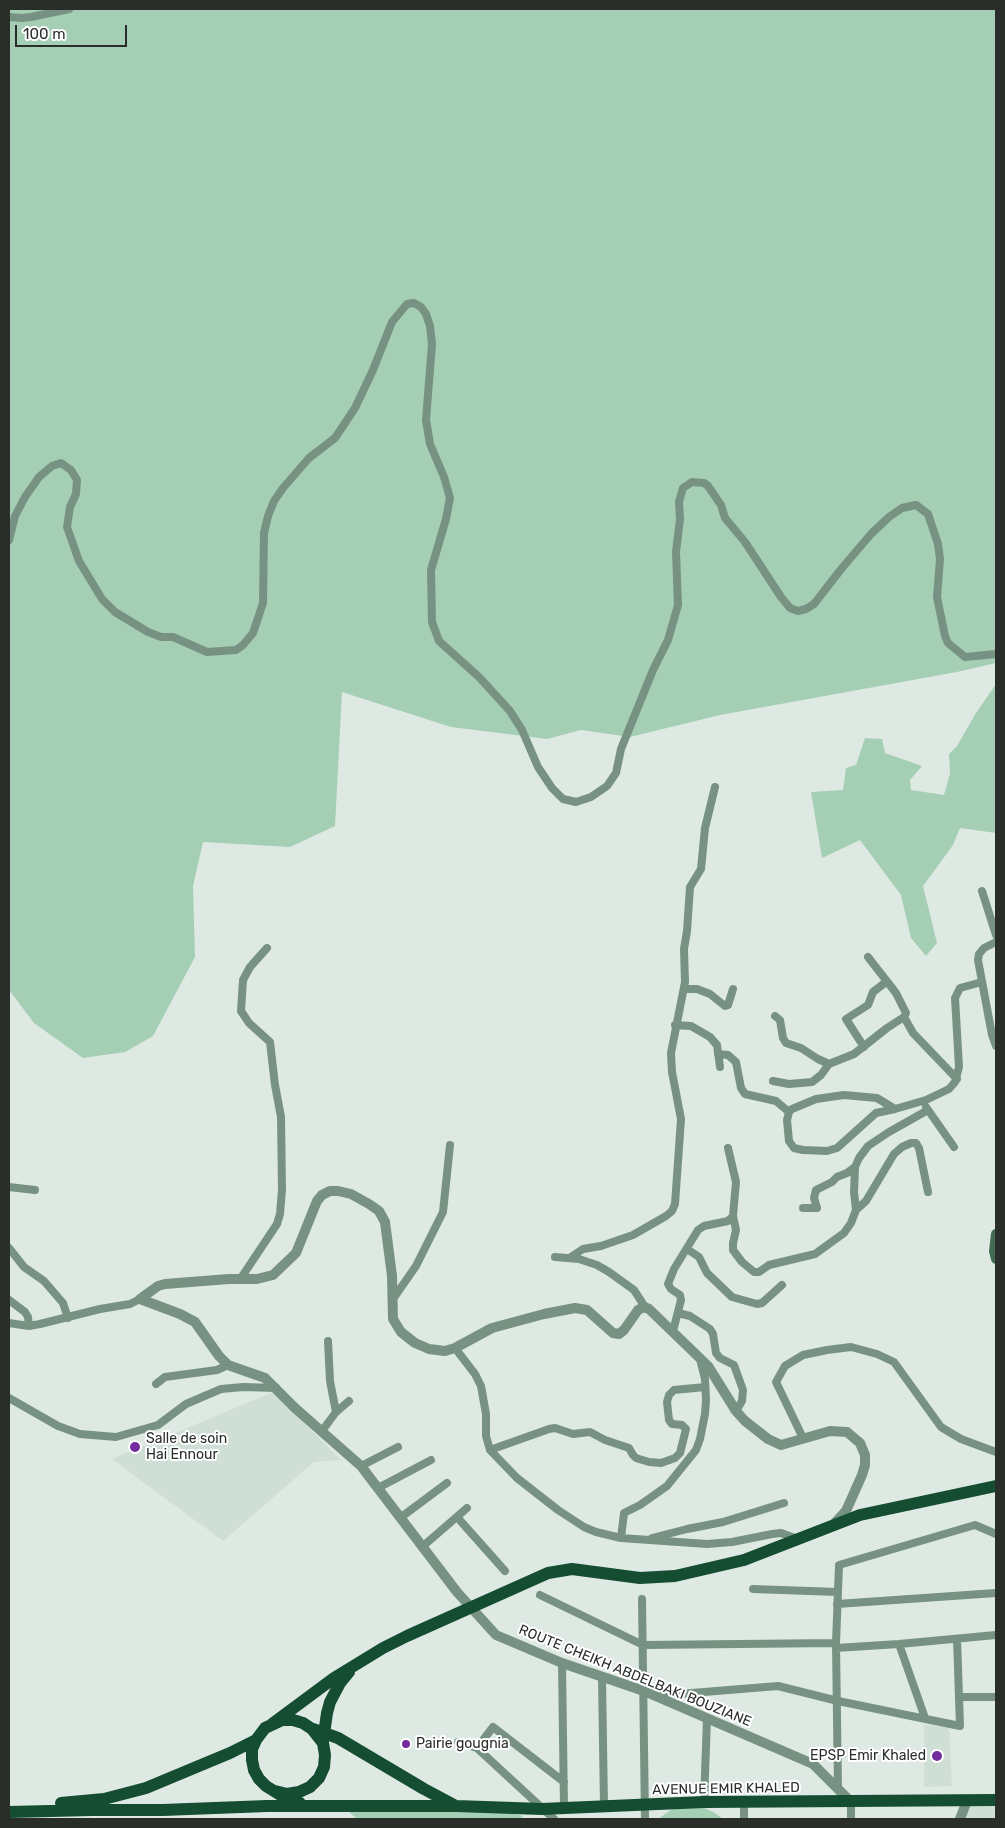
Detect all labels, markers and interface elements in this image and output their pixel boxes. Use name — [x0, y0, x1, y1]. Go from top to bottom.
scale bar — [18, 15, 130, 47]
text: 100 m — [23, 25, 65, 43]
place label: Salle de soin Hai Ennour — [146, 1431, 227, 1464]
marker: Salle de soin Hai Ennour — [128, 1440, 142, 1454]
street label: ROUTE CHEIKH ABDELBAKI BOUZIANE — [516, 1621, 754, 1731]
place label: Pairie gougnia — [416, 1736, 509, 1752]
marker: Pairie gougnia — [400, 1738, 412, 1750]
place label: EPSP Emir Khaled — [810, 1748, 926, 1764]
marker: EPSP Emir Khaled — [930, 1749, 944, 1763]
street label: AVENUE EMIR KHALED — [652, 1779, 800, 1799]

